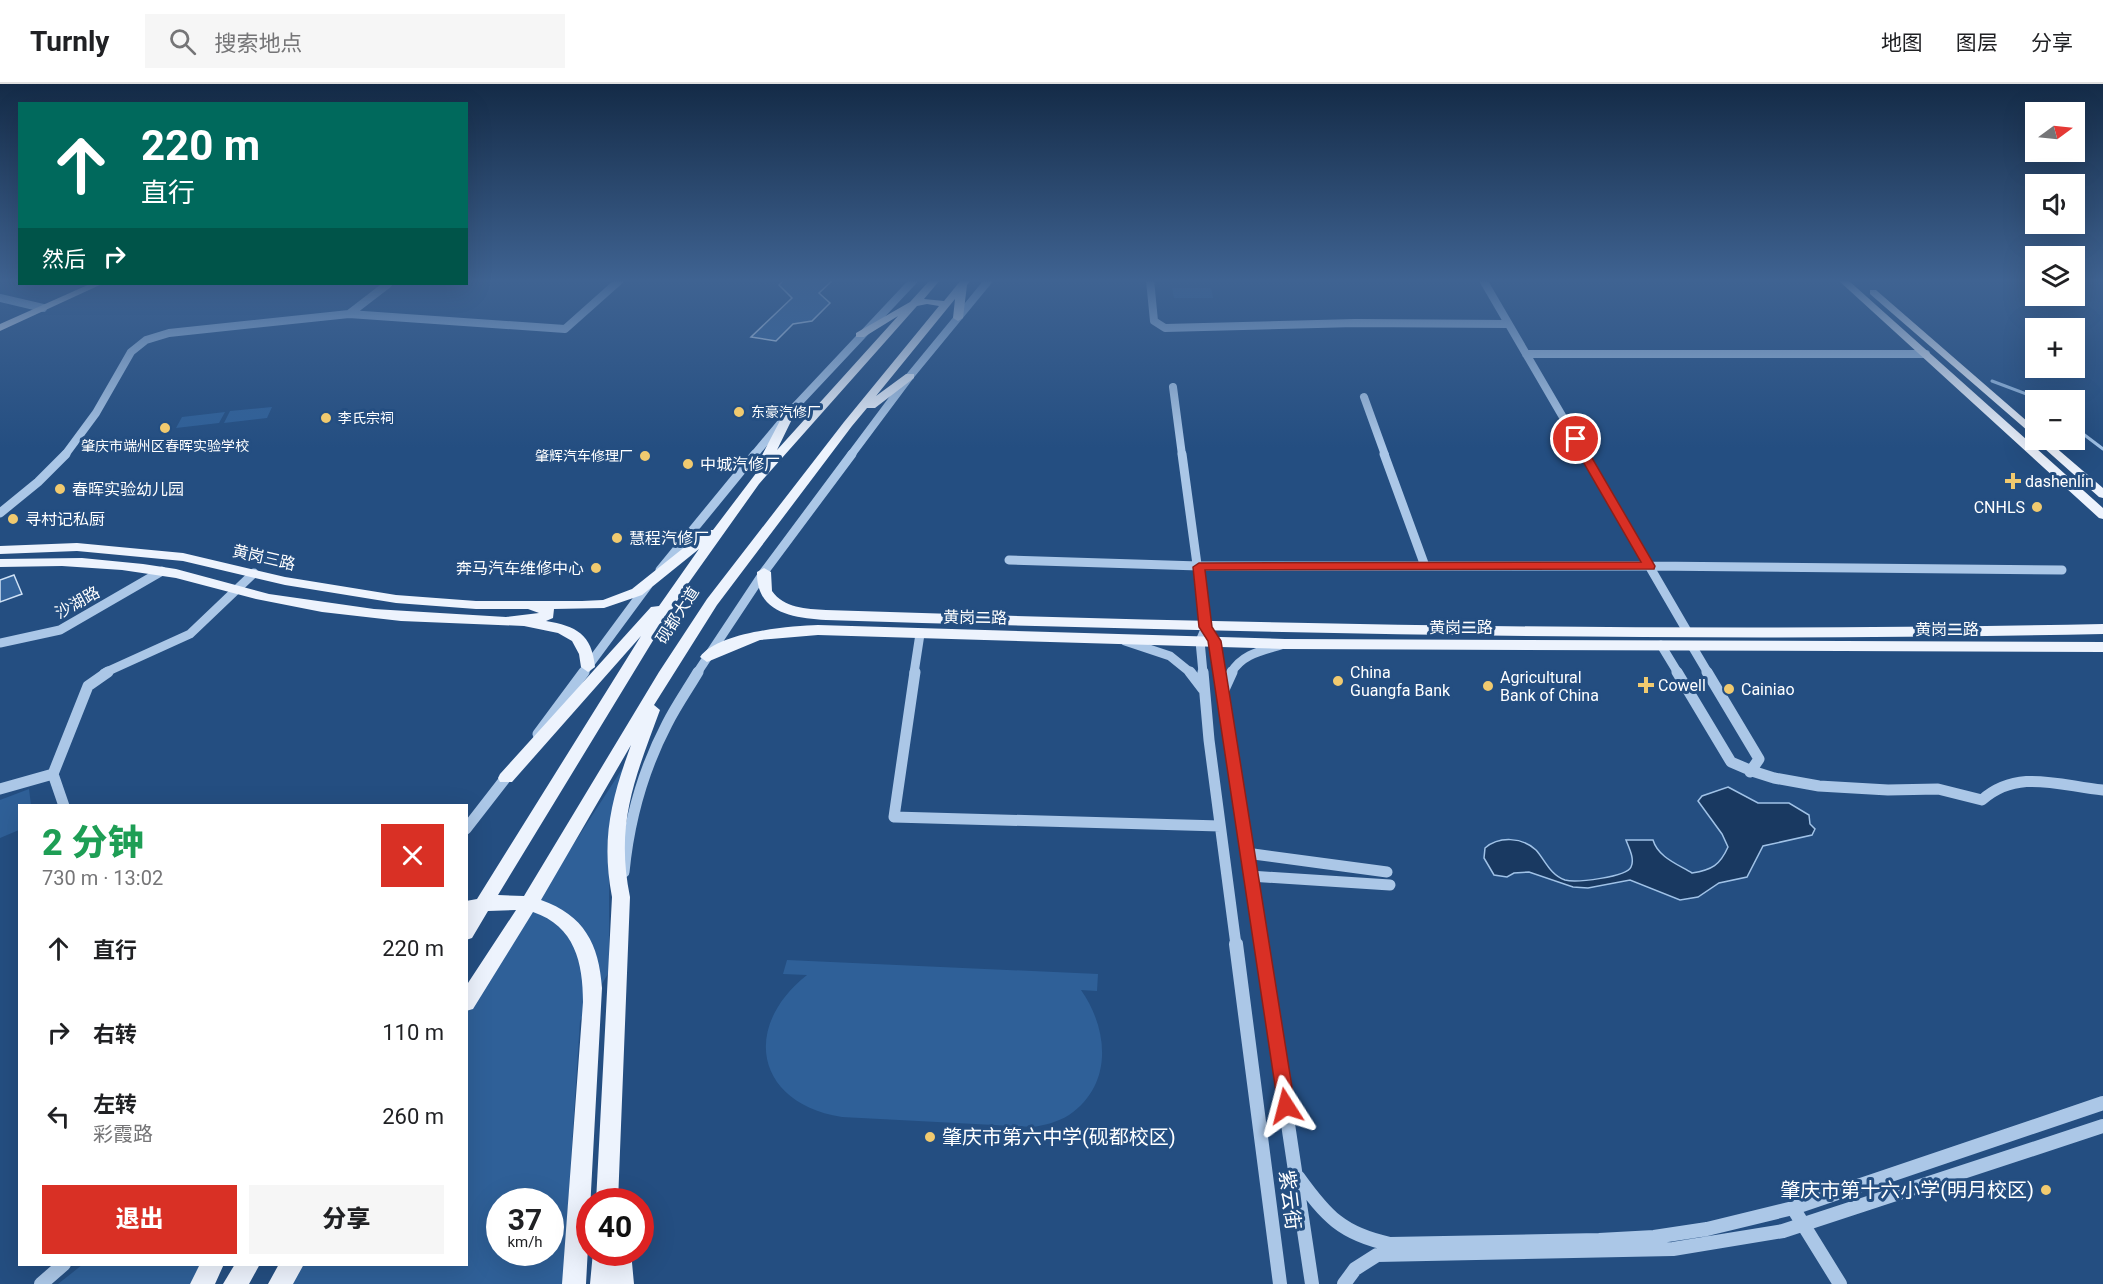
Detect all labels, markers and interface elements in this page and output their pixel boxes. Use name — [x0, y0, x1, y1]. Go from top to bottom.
search box — [145, 14, 565, 68]
text: Turnly — [30, 25, 109, 58]
icon: search — [166, 25, 199, 58]
text: 搜索地点 — [214, 31, 302, 56]
text: 地图 — [1881, 31, 1923, 55]
text: 图层 — [1956, 31, 1998, 55]
text: 分享 — [2031, 31, 2073, 55]
north arrow — [2025, 102, 2085, 162]
map controls — [2025, 102, 2085, 450]
text: 220 m — [141, 121, 260, 170]
icon: ahead — [42, 126, 120, 204]
button: sound — [2025, 174, 2085, 234]
text: 直行 — [141, 177, 195, 209]
icon: right — [98, 240, 131, 273]
button: layers — [2025, 246, 2085, 306]
text: 然后 — [42, 247, 86, 272]
button: + — [2025, 318, 2085, 378]
button: − — [2025, 390, 2085, 450]
place label: 东豪汽修厂 — [751, 404, 821, 420]
marker: 东豪汽修厂 — [732, 405, 746, 419]
place label: 李氏宗祠 — [338, 410, 394, 426]
marker: 李氏宗祠 — [319, 411, 333, 425]
pin — [1550, 413, 1601, 464]
marker: 肇庆市端州区春晖实验学校 — [158, 421, 172, 435]
icon: arrive — [1559, 422, 1592, 455]
place label: 肇庆市端州区春晖实验学校 — [81, 438, 249, 454]
place label: 肇辉汽车修理厂 — [535, 448, 633, 464]
marker: 肇辉汽车修理厂 — [638, 449, 652, 463]
place label: 中城汽修厂 — [700, 455, 780, 474]
marker: 中城汽修厂 — [681, 457, 695, 471]
place label: dashenlin — [2025, 472, 2094, 491]
marker: dashenlin — [2006, 474, 2020, 488]
place label: 春晖实验幼儿园 — [72, 480, 184, 499]
marker: 春晖实验幼儿园 — [53, 482, 67, 496]
place label: CNHLS — [1974, 498, 2025, 517]
marker: CNHLS — [2030, 500, 2044, 514]
place label: 寻村记私厨 — [25, 510, 105, 529]
marker: 寻村记私厨 — [6, 512, 20, 526]
place label: 慧程汽修厂 — [629, 529, 709, 548]
marker: 慧程汽修厂 — [610, 531, 624, 545]
street label: 黄岗三路 — [231, 541, 297, 574]
place label: 奔马汽车维修中心 — [456, 559, 584, 578]
marker: 奔马汽车维修中心 — [589, 561, 603, 575]
street label: 沙湖路 — [52, 582, 103, 622]
street label: 砚都大道 — [652, 583, 703, 647]
street label: 黄岗二路 — [943, 607, 1007, 628]
street label: 黄岗二路 — [1429, 618, 1493, 637]
street label: 黄岗二路 — [1915, 620, 1979, 639]
place label: China Guangfa Bank — [1350, 663, 1451, 700]
place label: Agricultural Bank of China — [1500, 668, 1599, 705]
marker: China Guangfa Bank — [1331, 674, 1345, 688]
place label: Cowell — [1658, 676, 1706, 695]
marker: Cowell — [1639, 678, 1653, 692]
marker: Agricultural Bank of China — [1481, 679, 1495, 693]
place label: Cainiao — [1741, 680, 1795, 699]
marker: Cainiao — [1722, 682, 1736, 696]
text: 2 分钟 — [42, 822, 144, 864]
button: close — [381, 824, 444, 887]
text: 730 m · 13:02 — [42, 866, 163, 890]
icon: ahead — [42, 932, 75, 965]
text: 220 m — [382, 936, 444, 961]
text: 直行 — [93, 938, 137, 963]
icon: right — [42, 1016, 75, 1049]
text: 110 m — [382, 1020, 444, 1045]
text: 右转 — [93, 1022, 137, 1047]
position arrow — [1254, 1074, 1318, 1138]
text: 左转 — [93, 1092, 137, 1117]
icon: left — [42, 1100, 75, 1133]
text: 260 m — [382, 1104, 444, 1129]
text: 彩霞路 — [93, 1122, 153, 1146]
place label: 肇庆市第六中学(砚都校区) — [942, 1125, 1176, 1149]
marker: 肇庆市第六中学(砚都校区) — [923, 1130, 937, 1144]
street label: 紫云街 — [1274, 1169, 1306, 1231]
place label: 肇庆市第十六小学(明月校区) — [1780, 1178, 2034, 1202]
marker: 肇庆市第十六小学(明月校区) — [2039, 1183, 2053, 1197]
button: 退出 — [42, 1185, 237, 1254]
button: 分享 — [249, 1185, 444, 1254]
speed limit sign: 40 — [576, 1188, 654, 1266]
text: 37 — [508, 1202, 542, 1237]
text: km/h — [507, 1233, 543, 1251]

